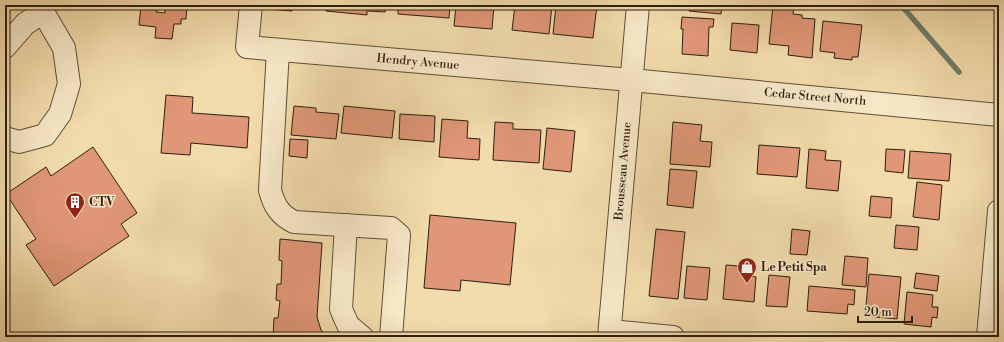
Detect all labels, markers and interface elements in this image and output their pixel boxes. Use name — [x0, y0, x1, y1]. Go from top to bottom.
street label: Hendry Avenue — [376, 51, 460, 73]
street label: Cedar Street North — [763, 85, 867, 109]
street label: Brousseau Avenue — [611, 121, 635, 222]
building icon: CTV — [64, 191, 86, 219]
place label: CTV — [89, 195, 115, 210]
shop icon: Le Petit Spa — [736, 256, 758, 284]
place label: Le Petit Spa — [761, 260, 827, 275]
scale bar — [858, 298, 912, 324]
text: 20 m — [864, 305, 892, 320]

